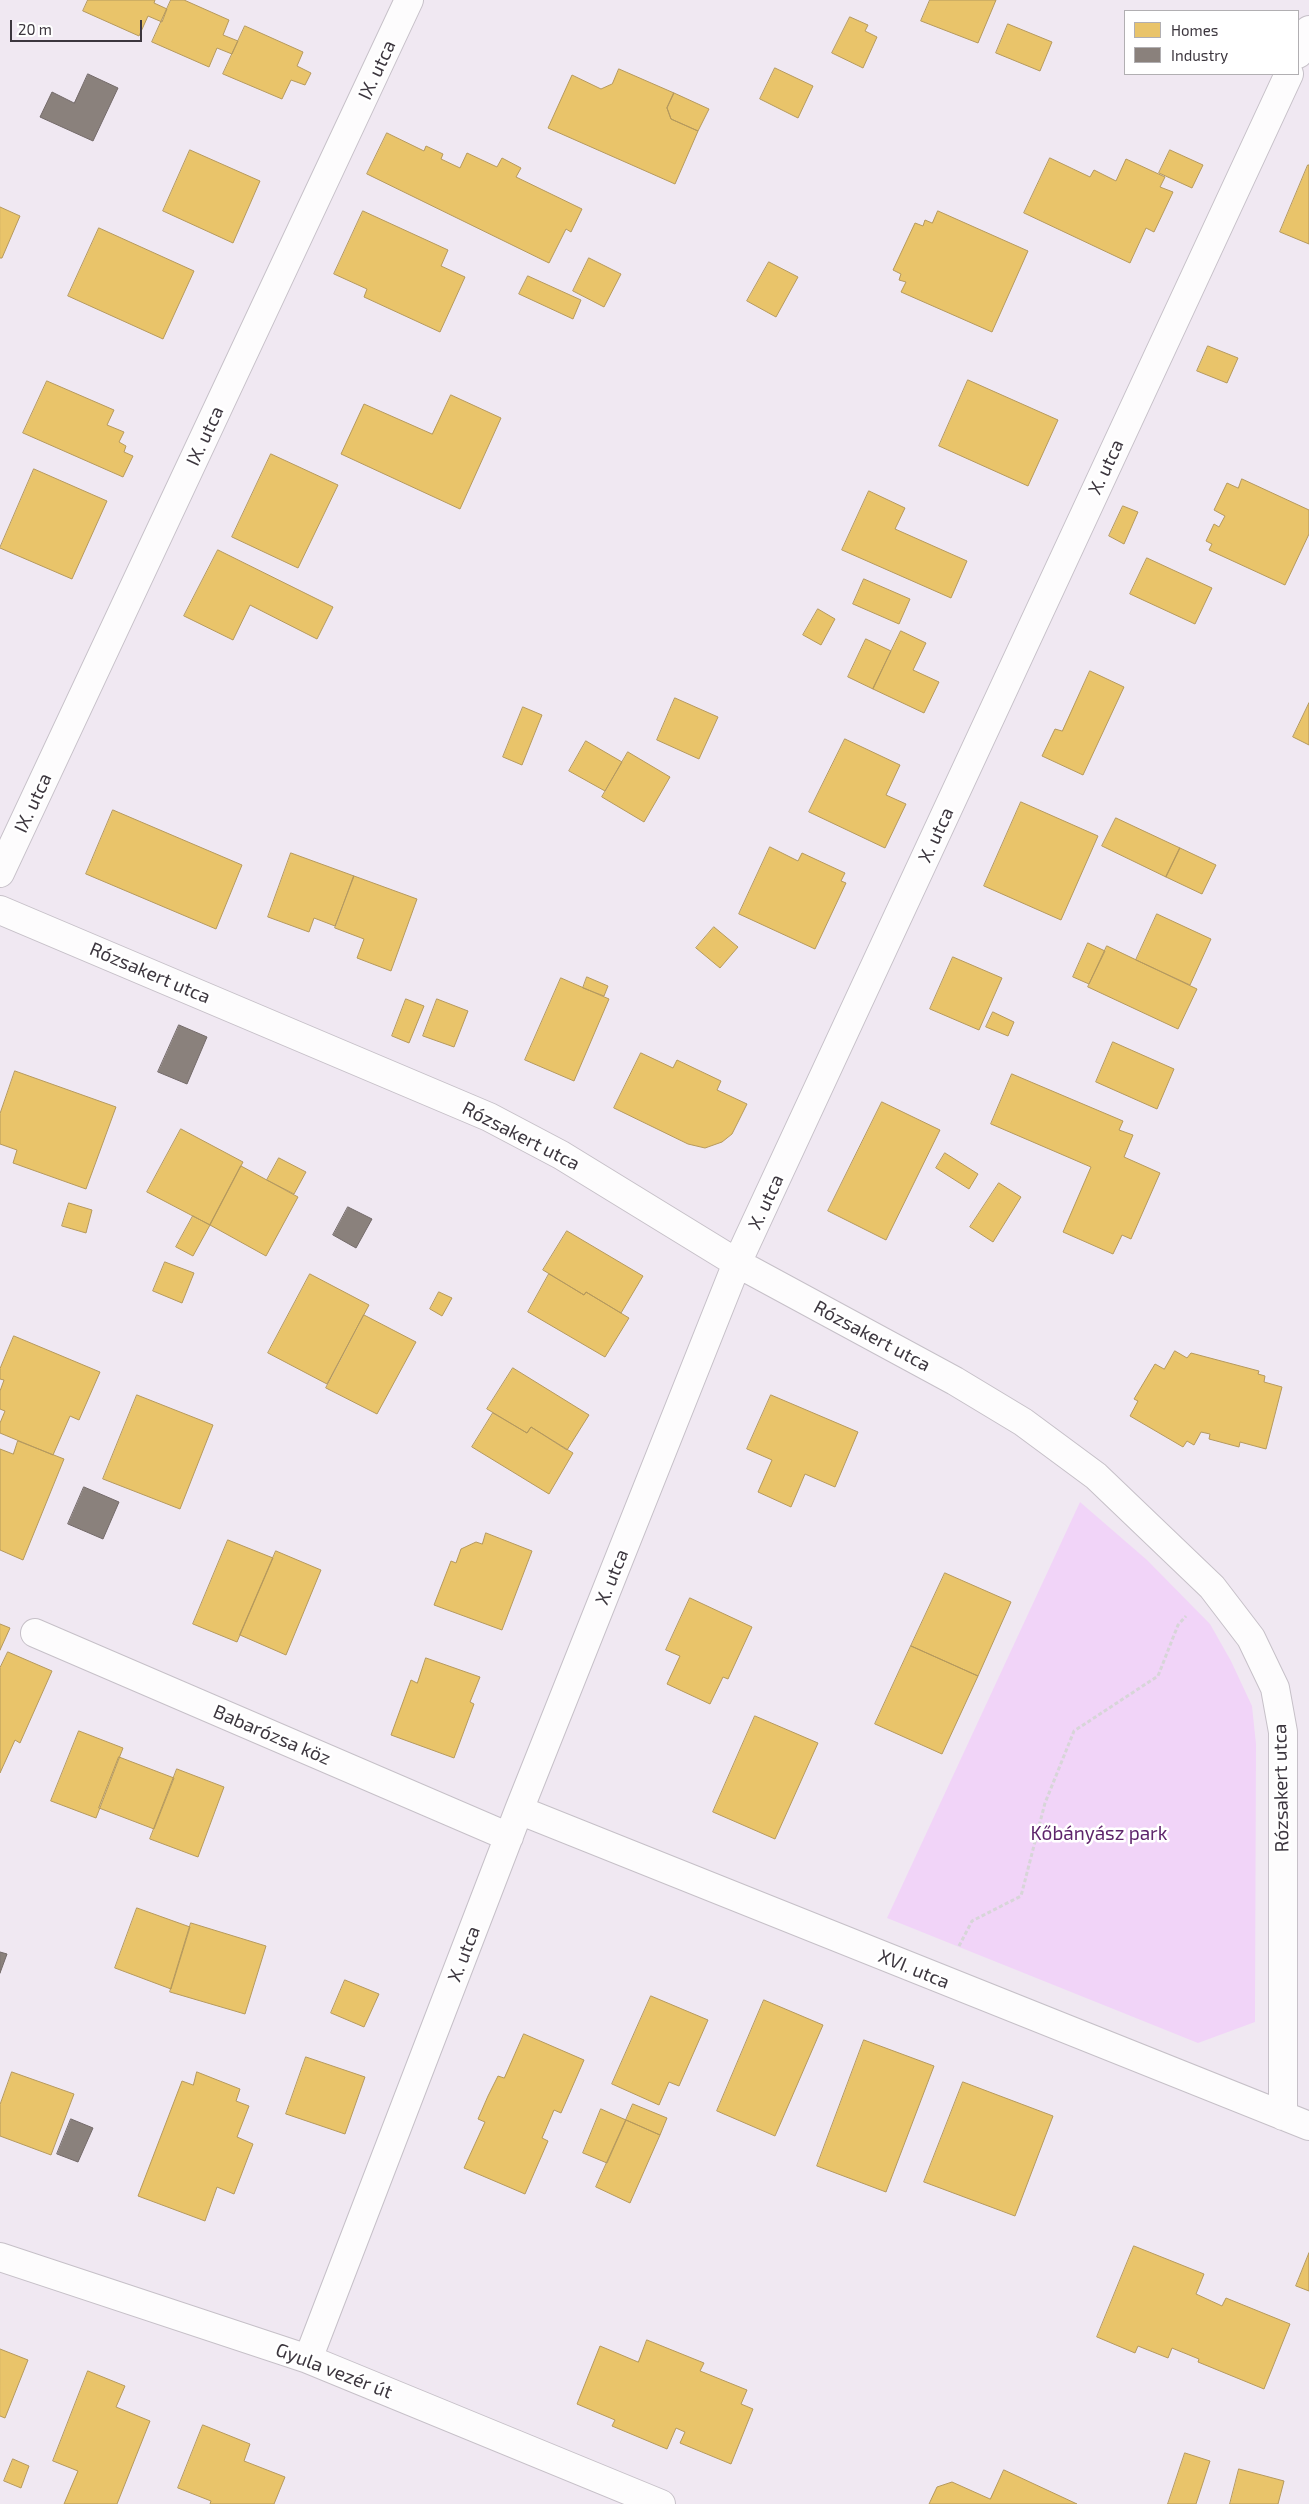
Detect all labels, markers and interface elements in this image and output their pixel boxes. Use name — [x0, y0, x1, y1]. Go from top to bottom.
scale bar — [12, 10, 145, 42]
legend — [1124, 10, 1299, 75]
text: 20 m — [18, 20, 52, 38]
text: Homes — [1171, 21, 1218, 39]
street label: IX. utca — [353, 37, 401, 103]
text: Industry — [1171, 46, 1228, 64]
street label: IX. utca — [181, 403, 229, 469]
street label: X. utca — [1083, 436, 1129, 498]
street label: IX. utca — [9, 770, 57, 836]
street label: X. utca — [913, 804, 959, 866]
street label: Rózsakert utca — [86, 937, 214, 1009]
street label: Rózsakert utca — [459, 1097, 583, 1175]
street label: X. utca — [743, 1171, 789, 1233]
street label: Rózsakert utca — [810, 1296, 934, 1376]
street label: X. utca — [591, 1546, 633, 1608]
street label: Babarózsa köz — [210, 1700, 334, 1770]
street label: Rózsakert utca — [1268, 1723, 1294, 1853]
park label: Kőbányász park — [1031, 1823, 1167, 1845]
street label: X. utca — [443, 1923, 485, 1985]
street label: XVI. utca — [875, 1944, 953, 1994]
street label: Gyula vezér út — [272, 2338, 396, 2404]

